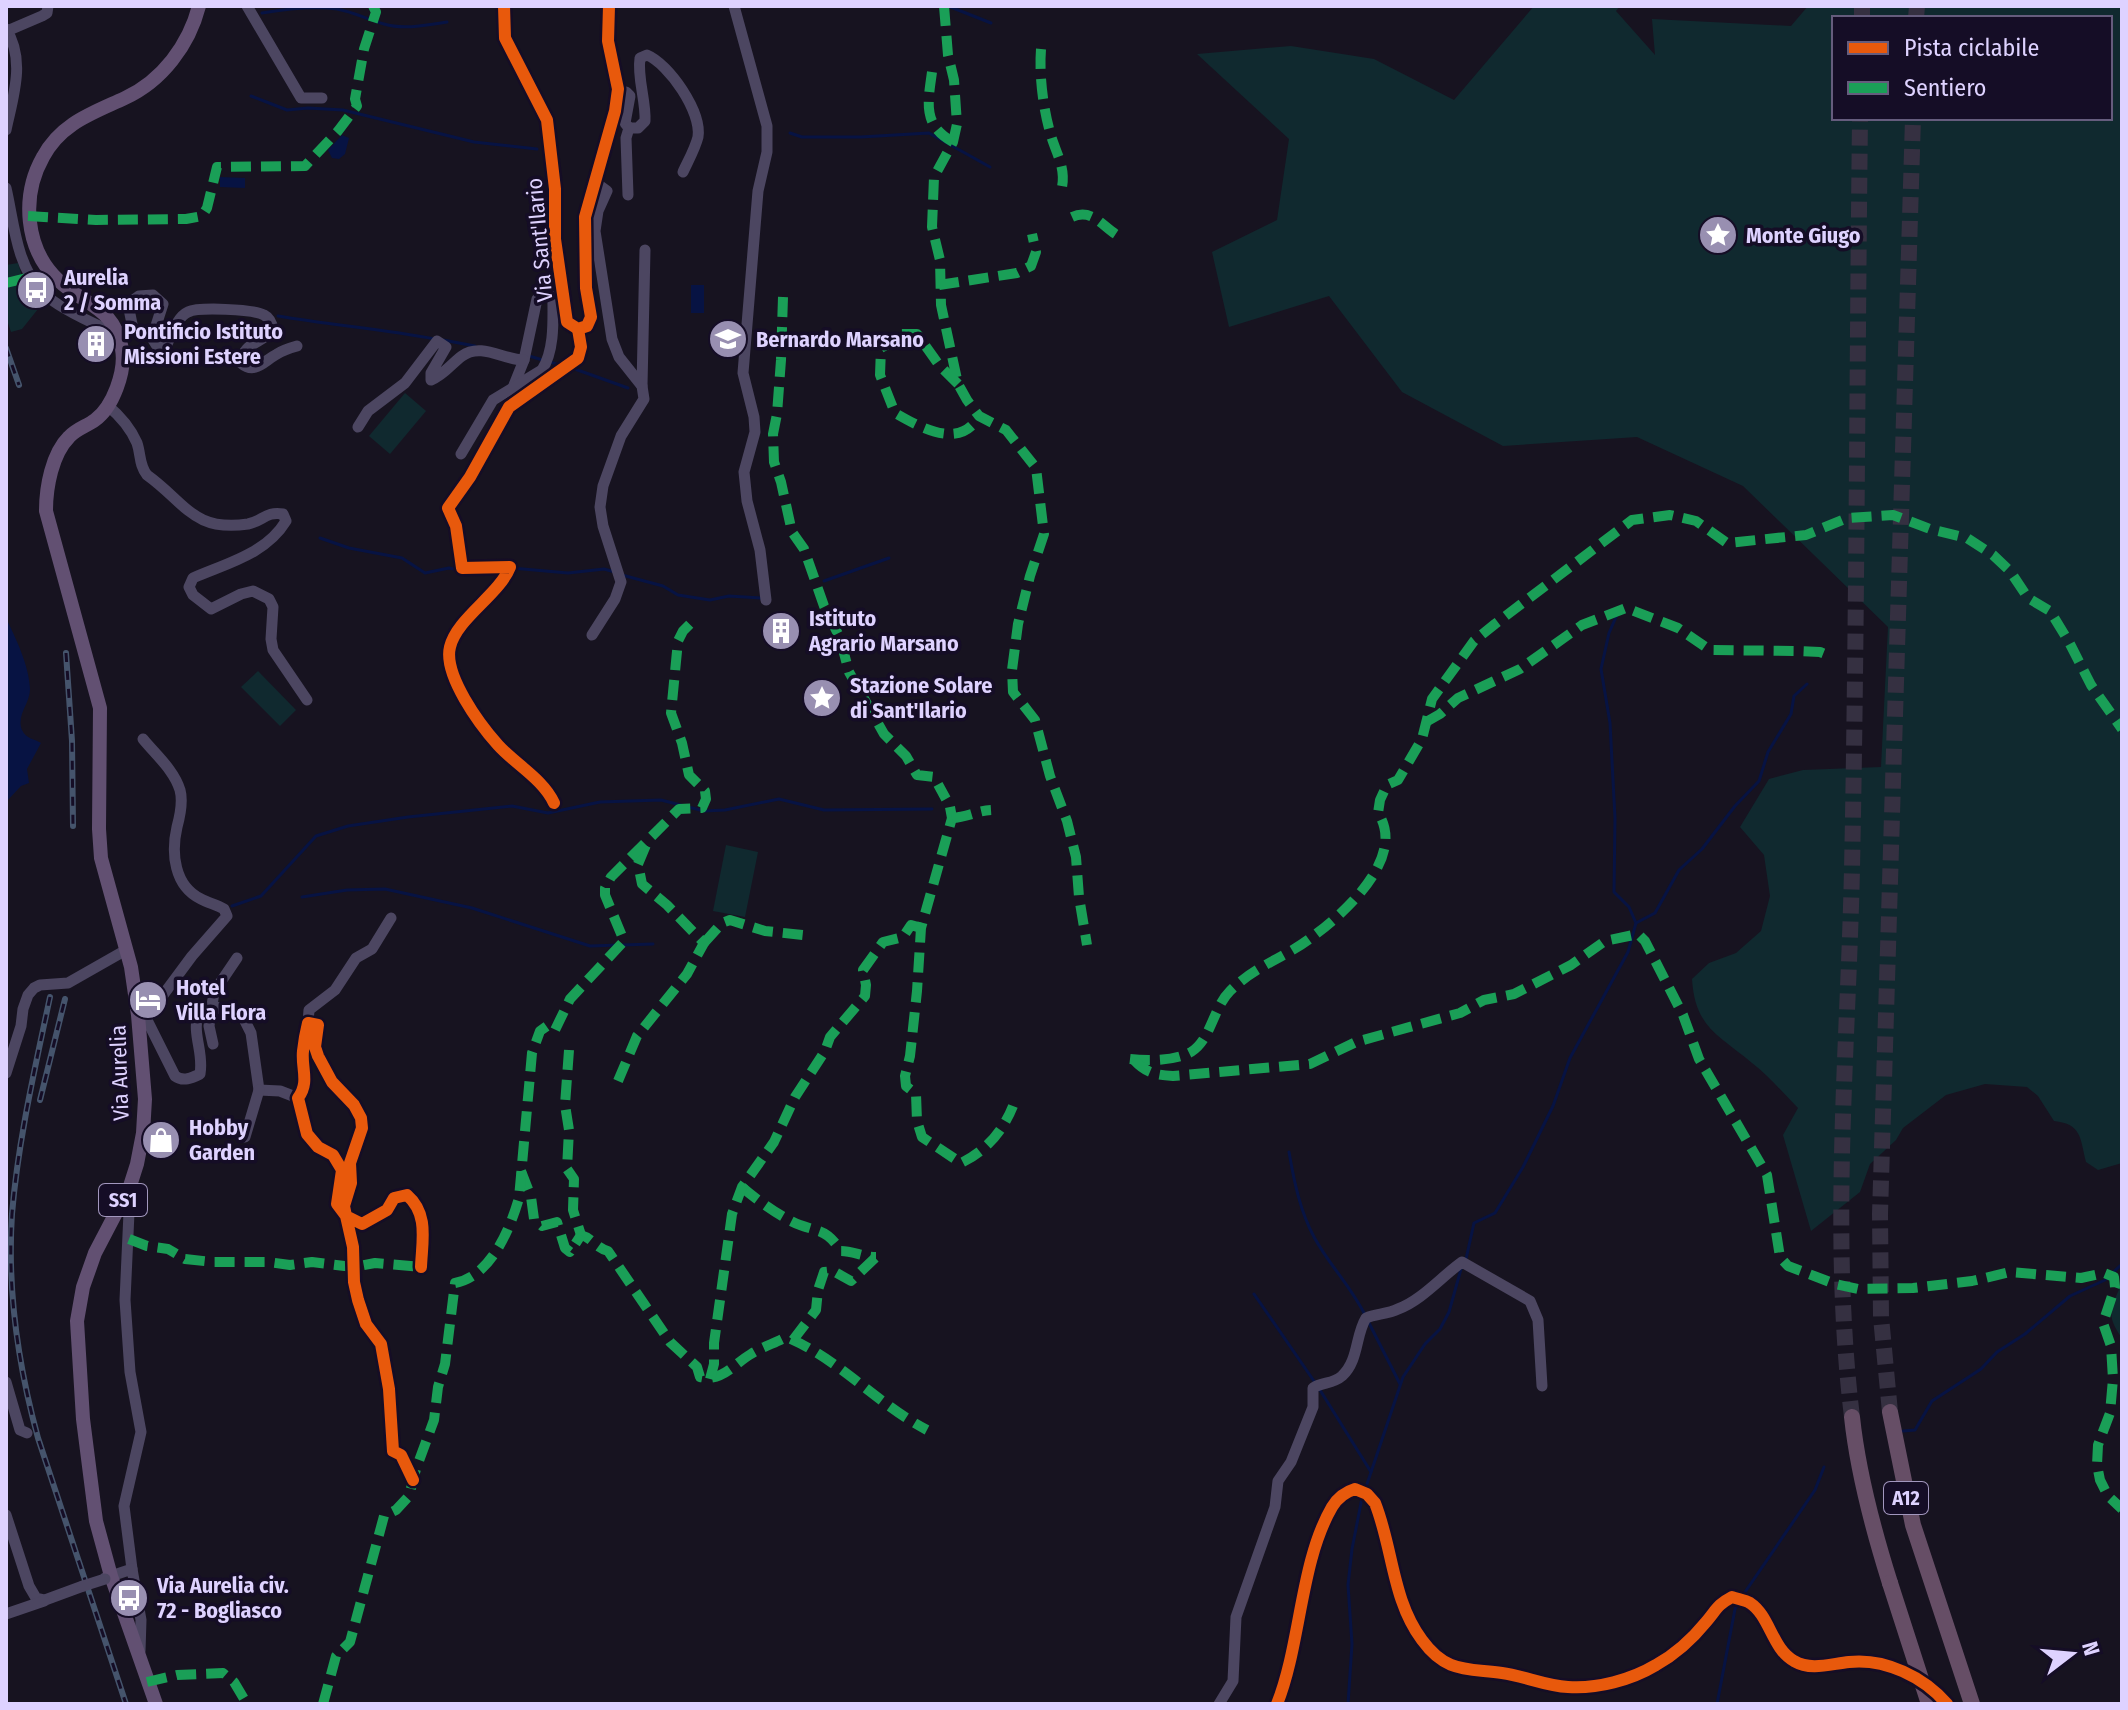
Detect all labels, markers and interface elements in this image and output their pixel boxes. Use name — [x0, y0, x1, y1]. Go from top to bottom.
legend — [1832, 16, 2112, 120]
text: Pista ciclabile — [1904, 34, 2039, 62]
text: Sentiero — [1904, 74, 1987, 102]
street label: Via Sant'Ilario — [521, 177, 558, 303]
place icon: Monte Giugo — [1697, 214, 1739, 256]
place label: Monte Giugo — [1746, 222, 1861, 249]
place label: Aurelia 2 / Somma — [63, 264, 161, 316]
bus stop icon: Aurelia 2 / Somma — [15, 269, 57, 311]
place label: Pontificio Istituto Missioni Estere — [124, 318, 283, 370]
school or university icon: Bernardo Marsano — [707, 318, 749, 360]
building icon: Pontificio Istituto Missioni Estere — [75, 323, 117, 365]
place label: Bernardo Marsano — [756, 326, 924, 353]
place label: Istituto Agrario Marsano — [808, 605, 959, 657]
building icon: Istituto Agrario Marsano — [760, 610, 802, 652]
place label: Stazione Solare di Sant'Ilario — [850, 672, 992, 724]
place icon: Stazione Solare di Sant'Ilario — [801, 677, 843, 719]
place label: Hotel Villa Flora — [175, 974, 266, 1026]
hotel icon: Hotel Villa Flora — [127, 979, 169, 1021]
street label: Via Aurelia — [104, 1025, 135, 1121]
place label: Hobby Garden — [189, 1114, 255, 1166]
shop icon: Hobby Garden — [140, 1119, 182, 1161]
road number: SS1 — [99, 1184, 147, 1216]
road number: A12 — [1884, 1482, 1928, 1514]
place label: Via Aurelia civ. 72 - Bogliasco — [156, 1572, 289, 1624]
bus stop icon: Via Aurelia civ. 72 - Bogliasco — [108, 1577, 150, 1619]
north arrow — [2032, 1614, 2112, 1694]
text: N — [2076, 1639, 2106, 1659]

